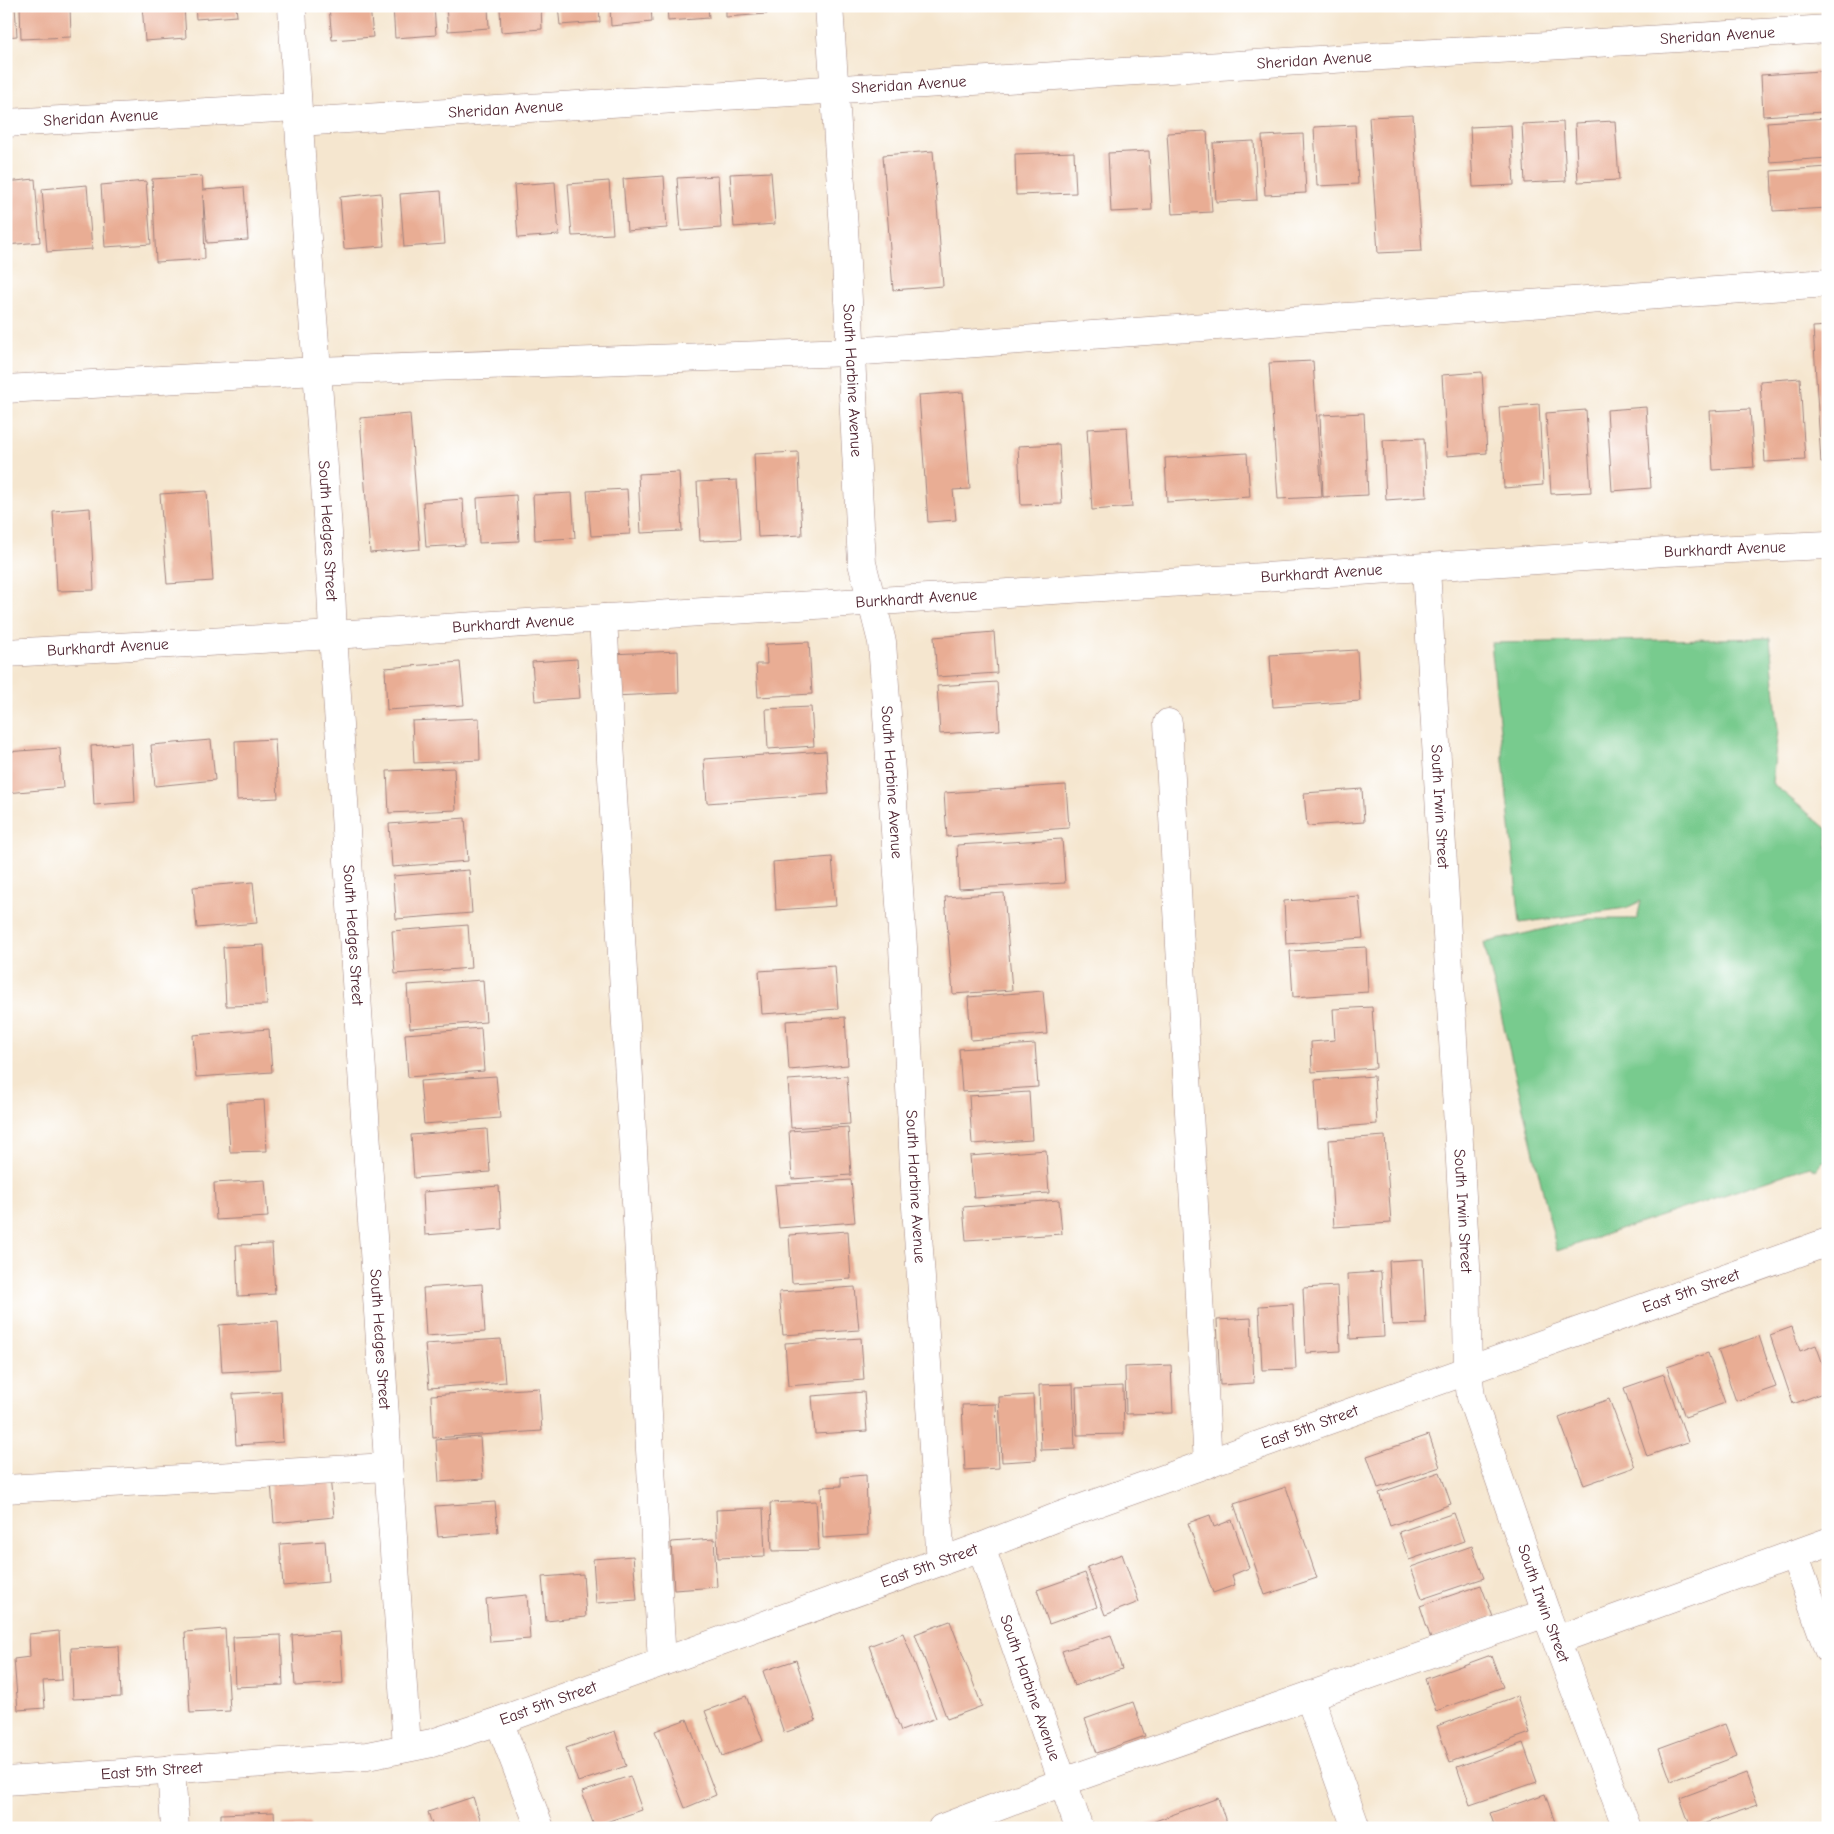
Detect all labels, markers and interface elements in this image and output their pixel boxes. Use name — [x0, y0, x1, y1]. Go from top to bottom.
street label: Sheridan Avenue — [1659, 23, 1775, 48]
street label: Sheridan Avenue — [1256, 48, 1372, 73]
street label: Sheridan Avenue — [851, 72, 967, 97]
street label: Sheridan Avenue — [448, 97, 564, 122]
street label: Sheridan Avenue — [43, 106, 159, 130]
street label: South Harbine Avenue — [839, 303, 865, 457]
street label: South Hedges Street — [315, 460, 341, 602]
street label: Burkhardt Avenue — [1663, 538, 1786, 561]
street label: Burkhardt Avenue — [1260, 561, 1383, 586]
street label: Burkhardt Avenue — [855, 586, 978, 611]
street label: Burkhardt Avenue — [452, 611, 575, 637]
street label: Burkhardt Avenue — [46, 635, 169, 660]
street label: South Harbine Avenue — [877, 705, 906, 859]
street label: South Irwin Street — [1427, 744, 1452, 870]
street label: South Hedges Street — [339, 864, 367, 1006]
street label: South Harbine Avenue — [902, 1109, 929, 1264]
street label: South Irwin Street — [1450, 1148, 1475, 1274]
street label: East 5th Street — [1640, 1265, 1742, 1316]
street label: South Hedges Street — [366, 1268, 394, 1410]
street label: East 5th Street — [1259, 1401, 1361, 1452]
street label: East 5th Street — [878, 1540, 981, 1591]
street label: South Irwin Street — [1514, 1542, 1573, 1665]
street label: South Harbine Avenue — [996, 1612, 1064, 1763]
street label: East 5th Street — [497, 1677, 600, 1729]
street label: East 5th Street — [100, 1758, 203, 1783]

